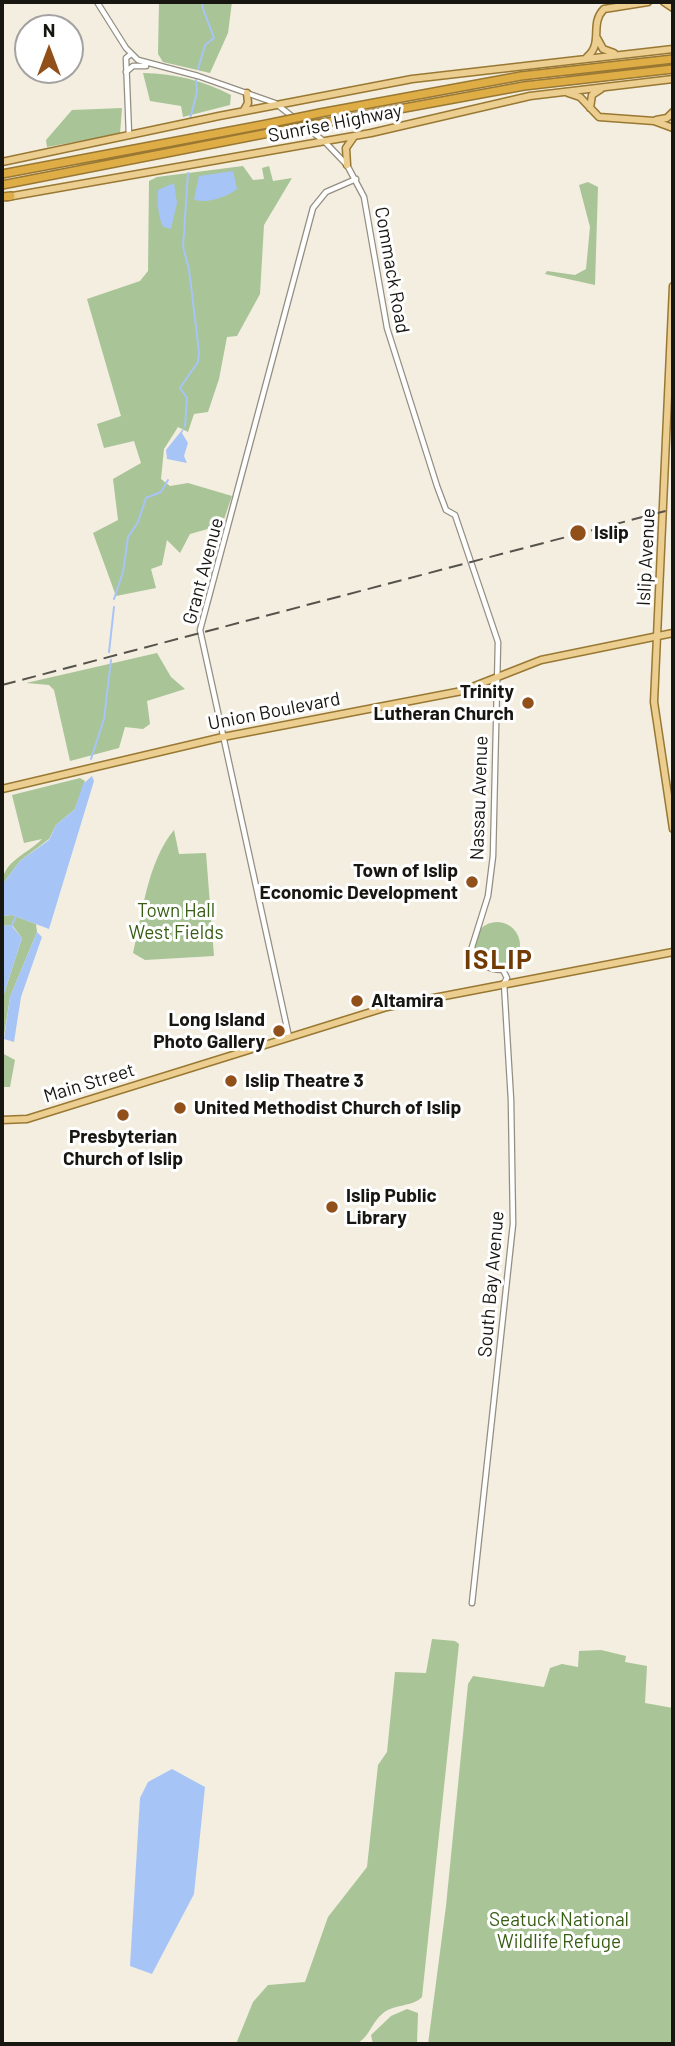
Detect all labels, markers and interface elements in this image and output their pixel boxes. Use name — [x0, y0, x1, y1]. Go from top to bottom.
north arrow — [14, 14, 84, 84]
text: N — [43, 18, 55, 41]
street label: Sunrise Highway — [266, 99, 404, 147]
street label: Commack Road — [370, 205, 414, 335]
street label: Islip Avenue — [632, 507, 660, 607]
street label: Grant Avenue — [178, 515, 228, 627]
place label: Islip — [594, 522, 629, 544]
marker: Islip — [568, 523, 588, 543]
place label: Trinity Lutheran Church — [374, 681, 514, 725]
street label: Union Boulevard — [206, 687, 342, 735]
marker: Trinity Lutheran Church — [520, 695, 536, 711]
street label: Nassau Avenue — [465, 735, 493, 861]
place label: Town of Islip Economic Development — [260, 860, 458, 904]
marker: Town of Islip Economic Development — [464, 874, 480, 890]
park label: Town Hall West Fields — [128, 900, 224, 944]
district label: ISLIP — [465, 944, 533, 976]
place label: Altamira — [371, 990, 444, 1012]
marker: Altamira — [349, 993, 365, 1009]
place label: Long Island Photo Gallery — [153, 1009, 265, 1053]
marker: Long Island Photo Gallery — [271, 1023, 287, 1039]
street label: Main Street — [41, 1058, 137, 1108]
place label: Islip Theatre 3 — [245, 1070, 364, 1092]
marker: Islip Theatre 3 — [223, 1073, 239, 1089]
place label: United Methodist Church of Islip — [194, 1097, 461, 1119]
marker: United Methodist Church of Islip — [172, 1100, 188, 1116]
marker: Presbyterian Church of Islip — [115, 1107, 131, 1123]
place label: Presbyterian Church of Islip — [63, 1126, 183, 1170]
place label: Islip Public Library — [346, 1185, 437, 1229]
marker: Islip Public Library — [324, 1199, 340, 1215]
street label: South Bay Avenue — [473, 1210, 509, 1358]
park label: Seatuck National Wildlife Refuge — [489, 1909, 629, 1953]

